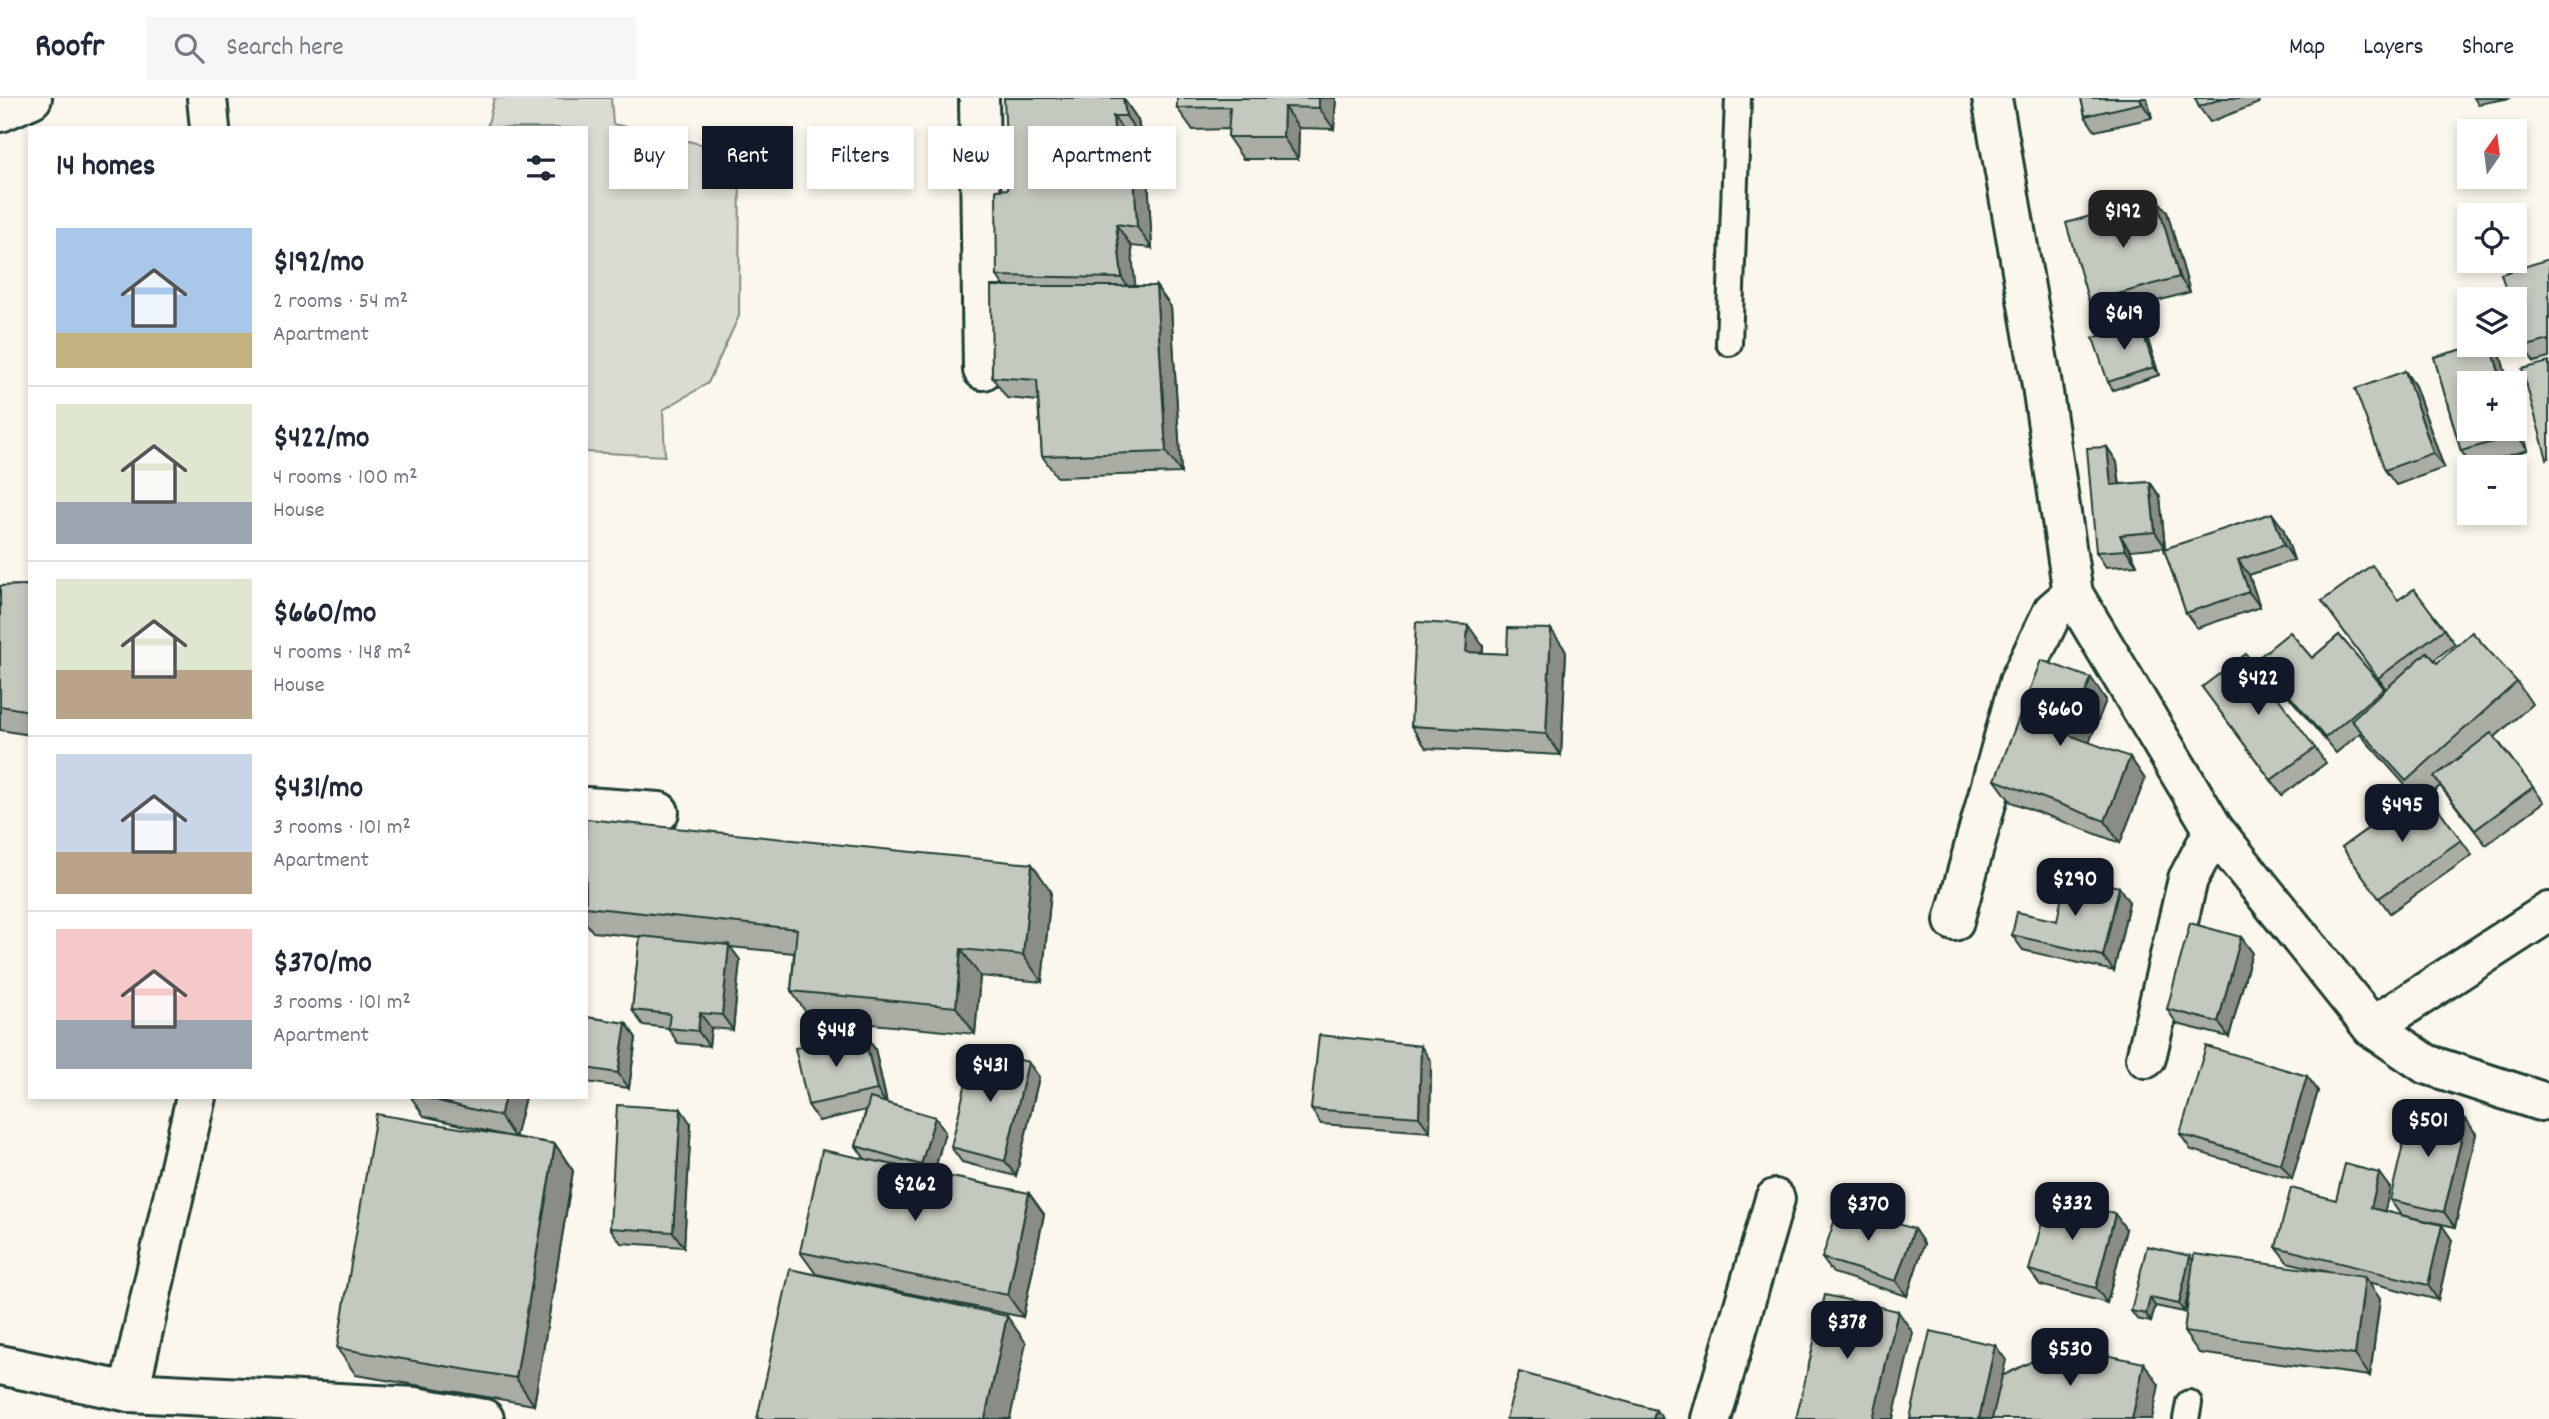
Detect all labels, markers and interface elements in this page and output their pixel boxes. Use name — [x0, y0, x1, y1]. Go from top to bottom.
search box — [146, 17, 636, 80]
text: Roofr — [35, 25, 104, 72]
icon: search — [170, 29, 208, 67]
text: Search here — [226, 30, 344, 67]
text: Map — [2289, 31, 2325, 65]
text: Layers — [2363, 31, 2424, 65]
text: Share — [2462, 31, 2514, 65]
north arrow — [2457, 119, 2527, 189]
map controls — [2457, 119, 2527, 525]
chip: Buy — [609, 126, 688, 189]
chip: Rent — [702, 126, 793, 189]
chip: Filters — [807, 126, 914, 189]
chip: New — [928, 126, 1014, 189]
chip: Apartment — [1028, 126, 1176, 189]
text: 14 homes — [56, 147, 155, 190]
icon: filters — [522, 149, 560, 187]
pin: $192 — [2082, 190, 2164, 250]
text: $192 — [2104, 196, 2142, 229]
button: locate — [2457, 203, 2527, 273]
text: $192/mo — [273, 243, 364, 286]
icon: home — [112, 256, 196, 340]
text: 2 rooms · 54 m² — [273, 286, 408, 319]
button: layers — [2457, 287, 2527, 357]
pin: $619 — [2083, 292, 2165, 352]
text: $619 — [2105, 298, 2143, 331]
text: Apartment — [273, 319, 369, 352]
button: + — [2457, 371, 2527, 441]
text: $422/mo — [273, 419, 369, 462]
icon: home — [112, 432, 196, 516]
button: − — [2457, 455, 2527, 525]
text: 4 rooms · 100 m² — [273, 462, 418, 495]
text: House — [273, 495, 325, 528]
text: $660/mo — [273, 594, 376, 637]
icon: home — [112, 607, 196, 691]
text: 4 rooms · 148 m² — [273, 637, 411, 670]
pin: $422 — [2217, 658, 2299, 717]
text: $422 — [2237, 663, 2279, 696]
text: House — [273, 670, 325, 703]
pin: $660 — [2019, 688, 2101, 748]
text: $660 — [2037, 694, 2083, 727]
text: $431/mo — [273, 769, 363, 812]
icon: home — [112, 782, 196, 866]
pin: $495 — [2361, 784, 2443, 844]
text: $495 — [2381, 790, 2423, 823]
text: 3 rooms · 101 m² — [273, 812, 411, 845]
text: Apartment — [273, 845, 369, 878]
pin: $290 — [2034, 858, 2116, 918]
text: $290 — [2053, 864, 2097, 897]
text: $370/mo — [273, 944, 372, 987]
icon: home — [112, 957, 196, 1041]
text: 3 rooms · 101 m² — [273, 987, 411, 1020]
pin: $448 — [795, 1010, 877, 1069]
text: $448 — [816, 1015, 856, 1048]
text: Apartment — [273, 1020, 369, 1053]
pin: $431 — [949, 1044, 1031, 1104]
text: $431 — [972, 1050, 1008, 1083]
pin: $501 — [2387, 1100, 2469, 1159]
text: $501 — [2408, 1105, 2448, 1138]
pin: $262 — [874, 1164, 956, 1223]
text: $262 — [893, 1169, 937, 1202]
pin: $332 — [2031, 1182, 2113, 1242]
pin: $370 — [1827, 1184, 1909, 1243]
text: $332 — [2051, 1188, 2093, 1221]
text: $370 — [1846, 1189, 1890, 1222]
pin: $378 — [1806, 1302, 1888, 1361]
text: $378 — [1827, 1307, 1867, 1340]
pin: $530 — [2029, 1328, 2111, 1388]
text: $530 — [2047, 1334, 2093, 1367]

